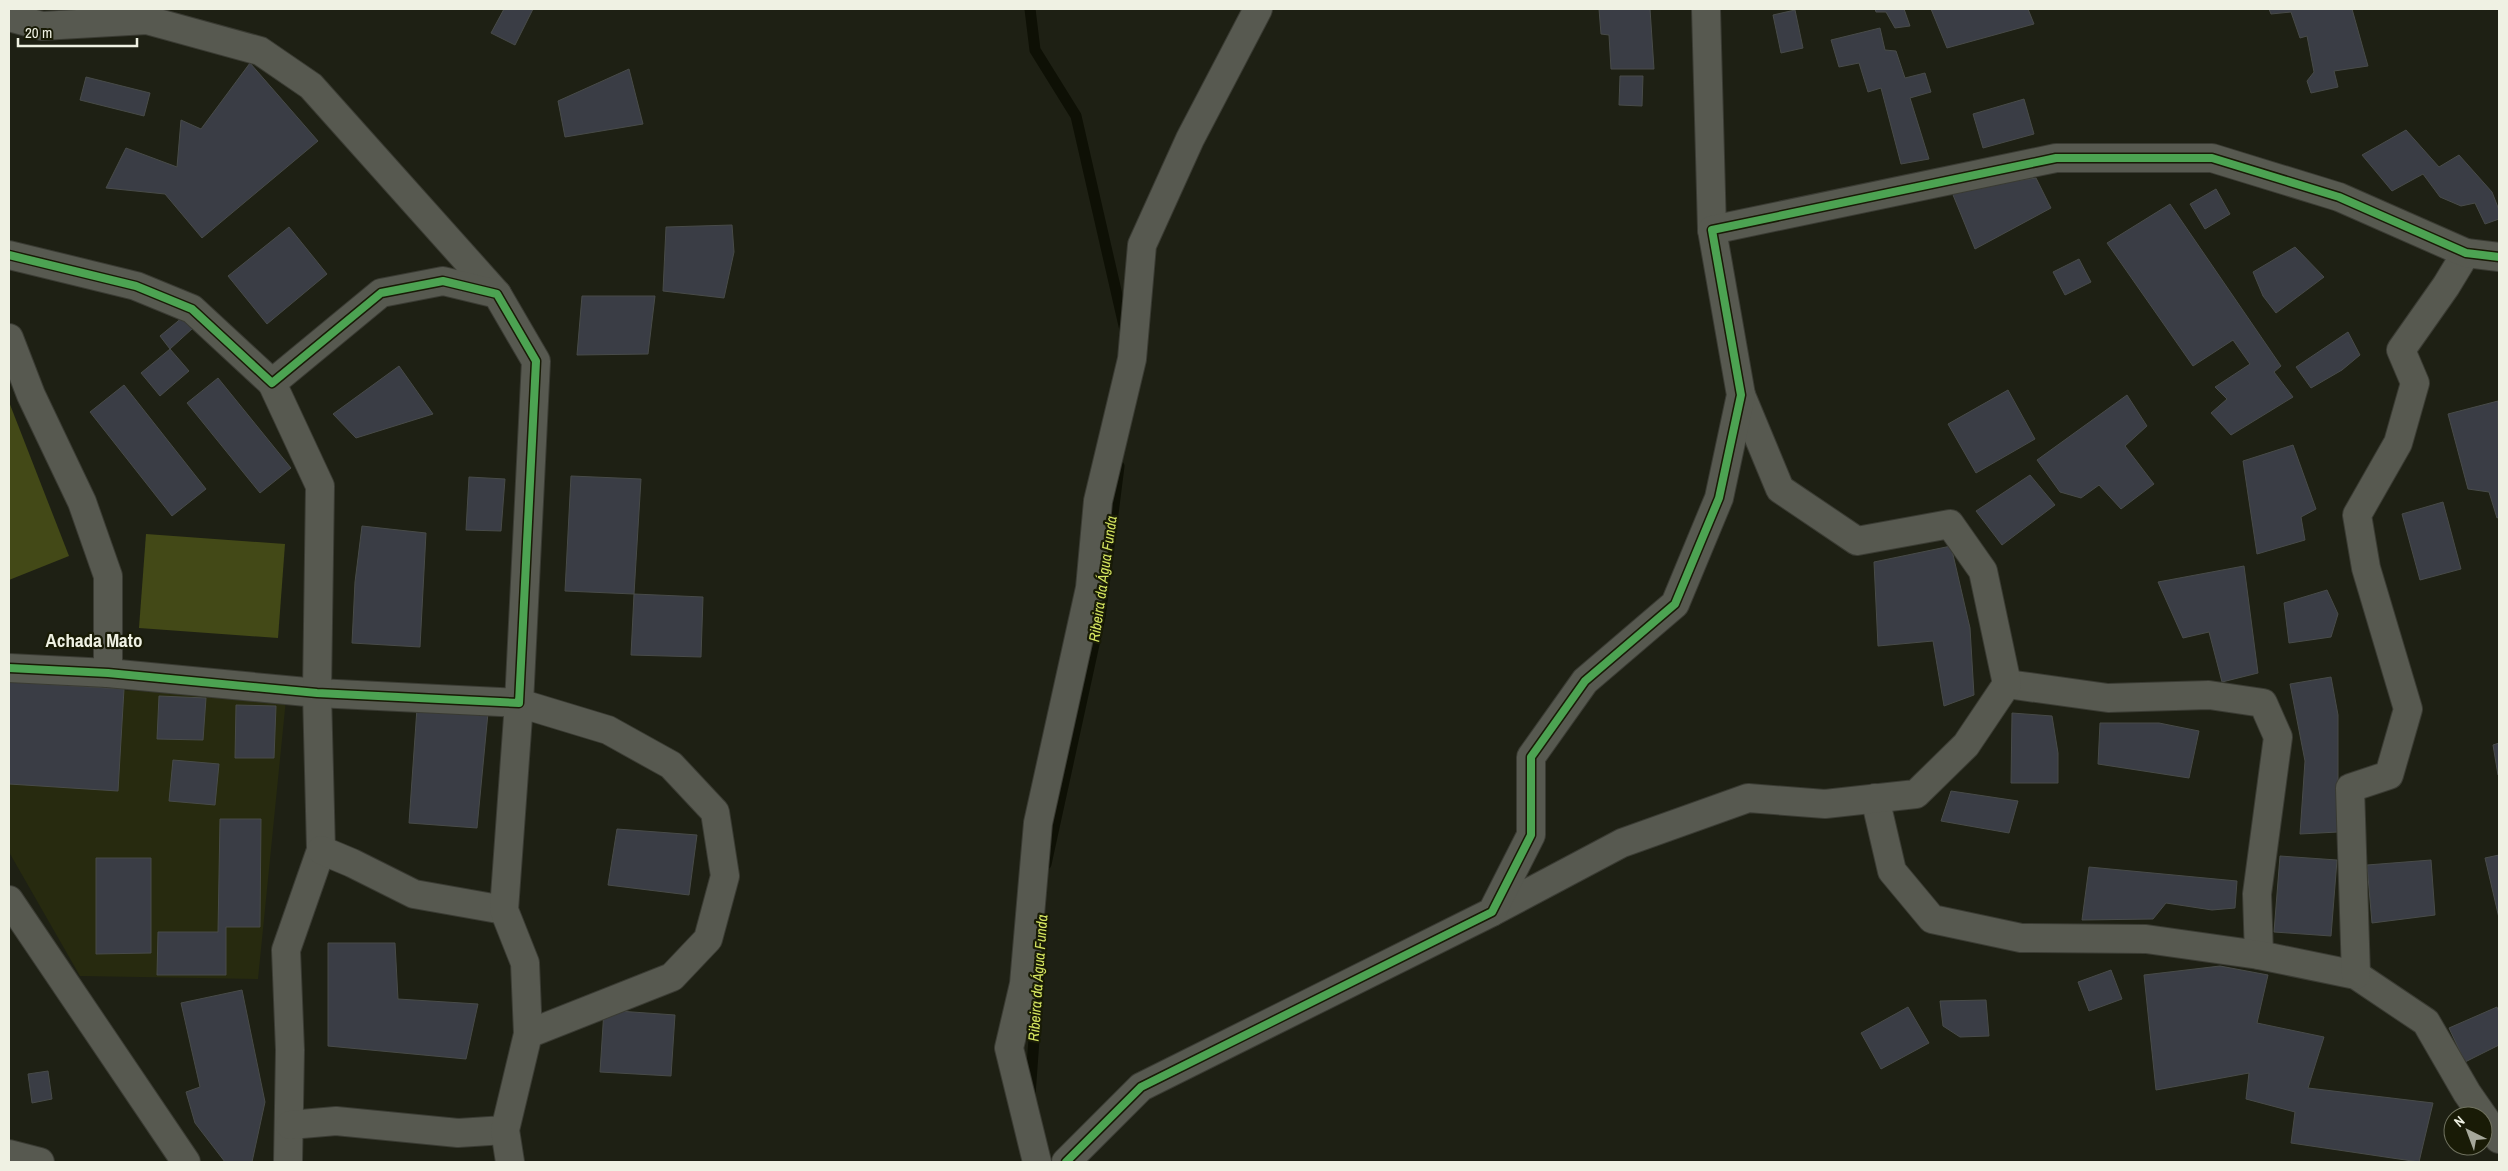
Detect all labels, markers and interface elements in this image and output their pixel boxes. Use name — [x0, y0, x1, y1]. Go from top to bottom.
scale bar — [18, 15, 136, 47]
text: 20 m — [25, 22, 52, 43]
water label: Ribeira da Água Funda — [1083, 514, 1122, 643]
district label: Achada Mato — [46, 627, 142, 653]
water label: Ribeira da Água Funda — [1023, 914, 1052, 1042]
north arrow — [2443, 1106, 2493, 1156]
text: N — [2450, 1112, 2468, 1131]

